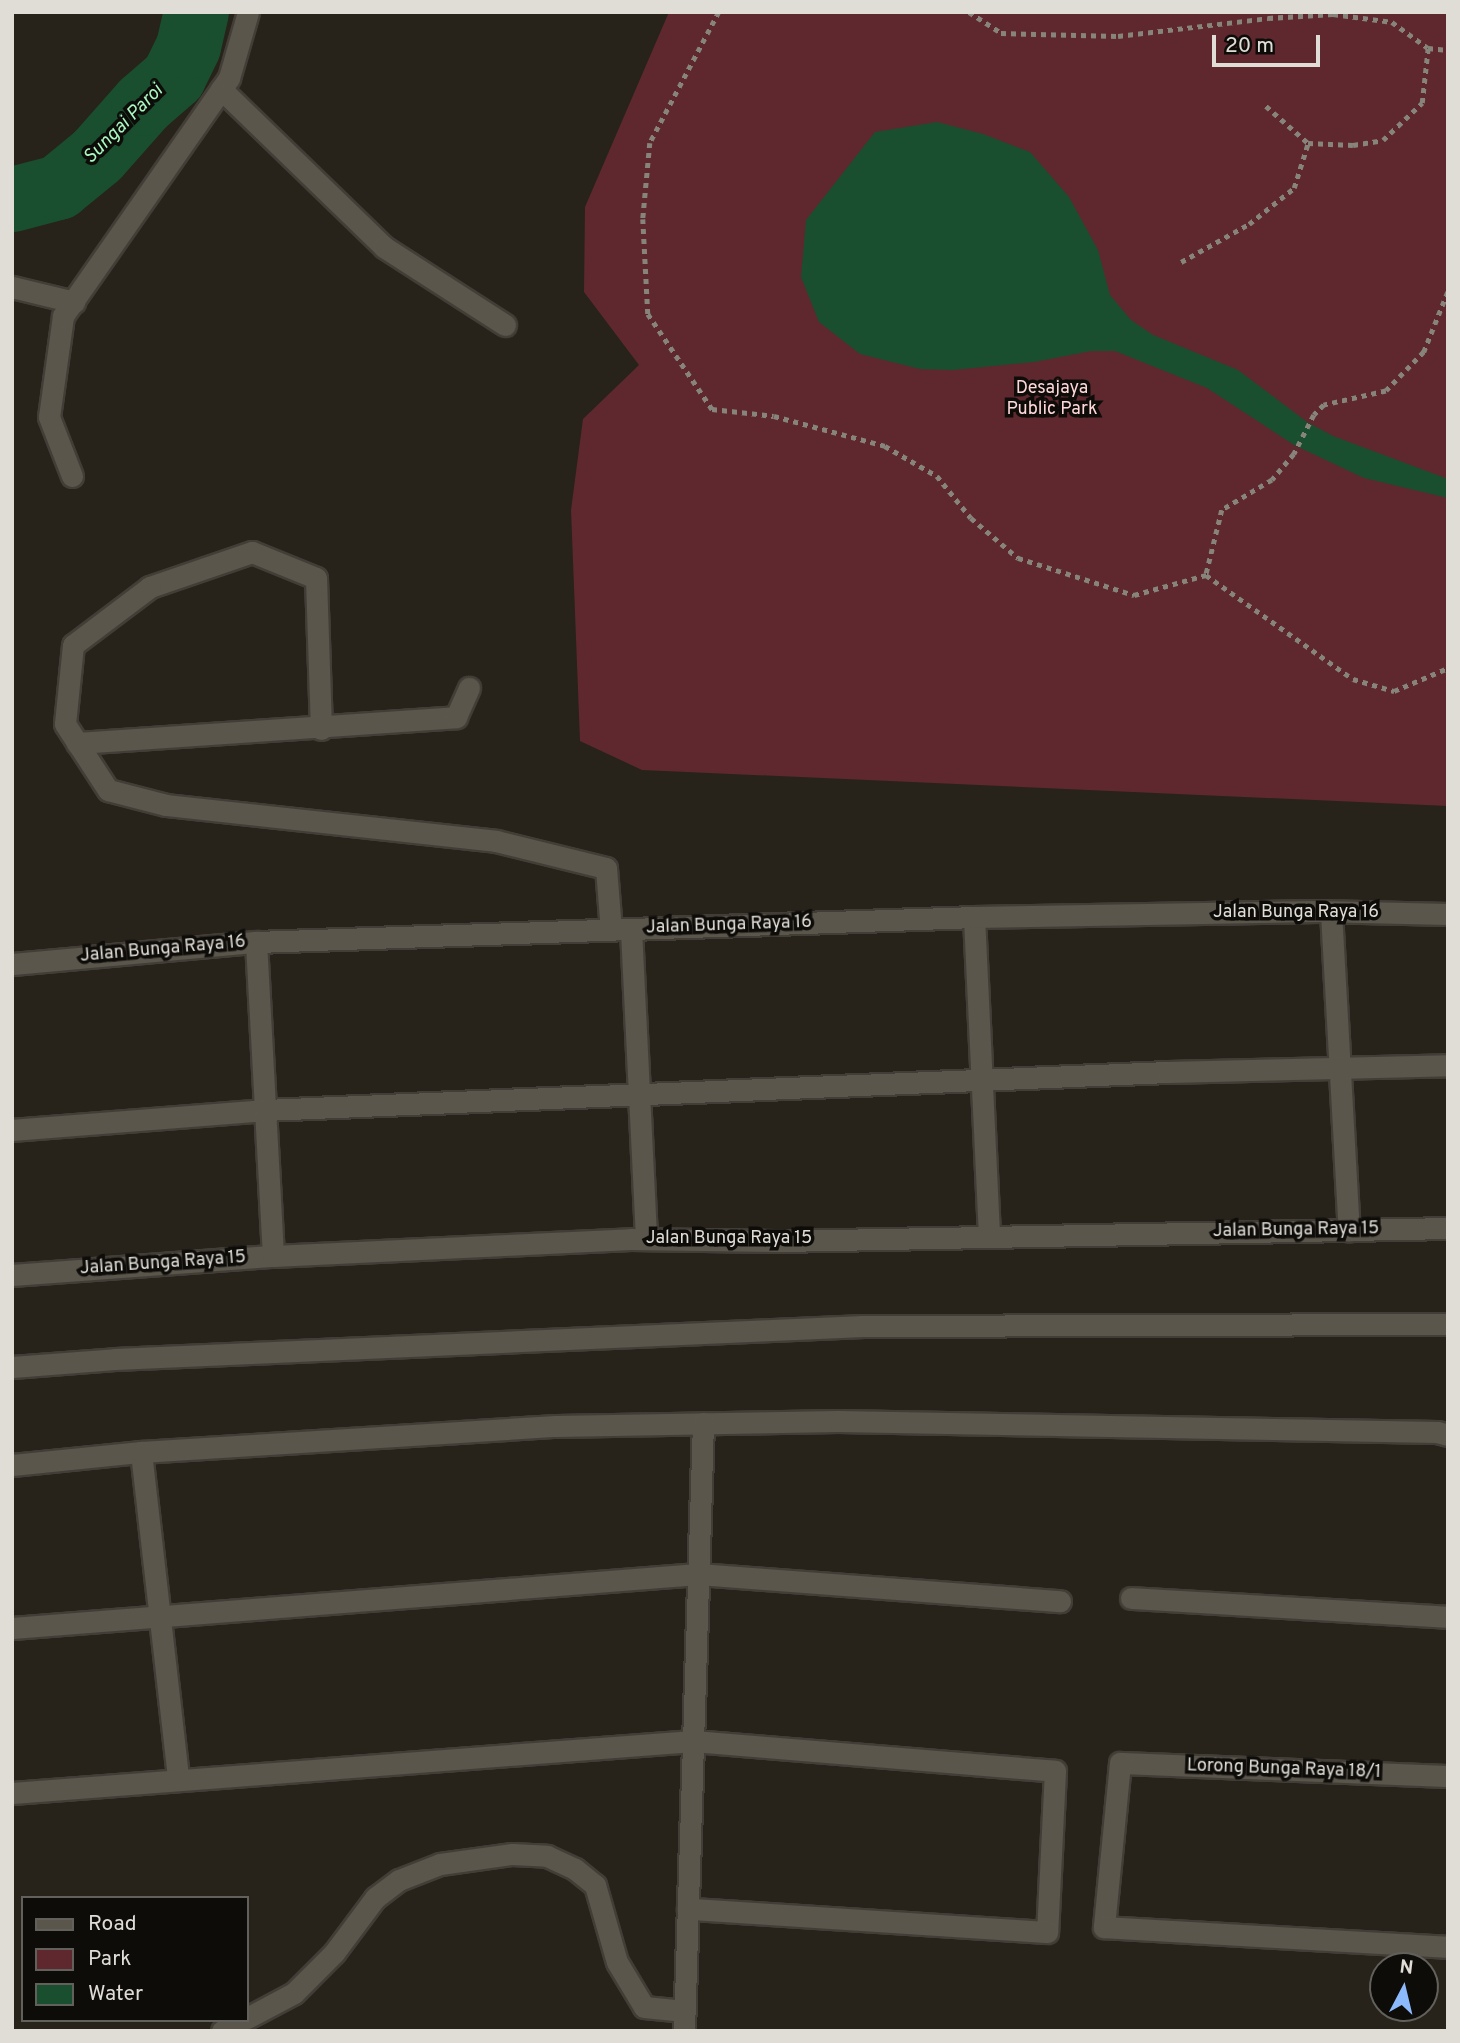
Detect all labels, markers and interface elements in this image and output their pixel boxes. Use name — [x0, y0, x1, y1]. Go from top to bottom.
scale bar — [1215, 21, 1324, 65]
text: 20 m — [1225, 33, 1274, 60]
water label: Sungai Paroi — [79, 80, 169, 170]
park label: Desajaya Public Park — [1007, 379, 1097, 422]
street label: Jalan Bunga Raya 16 — [1213, 902, 1379, 924]
street label: Jalan Bunga Raya 16 — [646, 912, 812, 940]
street label: Jalan Bunga Raya 16 — [79, 932, 247, 968]
street label: Jalan Bunga Raya 15 — [1213, 1219, 1379, 1243]
street label: Jalan Bunga Raya 15 — [646, 1228, 812, 1250]
street label: Jalan Bunga Raya 15 — [79, 1247, 247, 1281]
street label: Lorong Bunga Raya 18/1 — [1186, 1756, 1382, 1784]
legend — [21, 1896, 248, 2022]
text: Road — [88, 1911, 137, 1938]
text: Park — [88, 1946, 131, 1973]
north arrow — [1369, 1952, 1439, 2022]
text: N — [1398, 1955, 1415, 1981]
text: Water — [88, 1981, 143, 2008]

